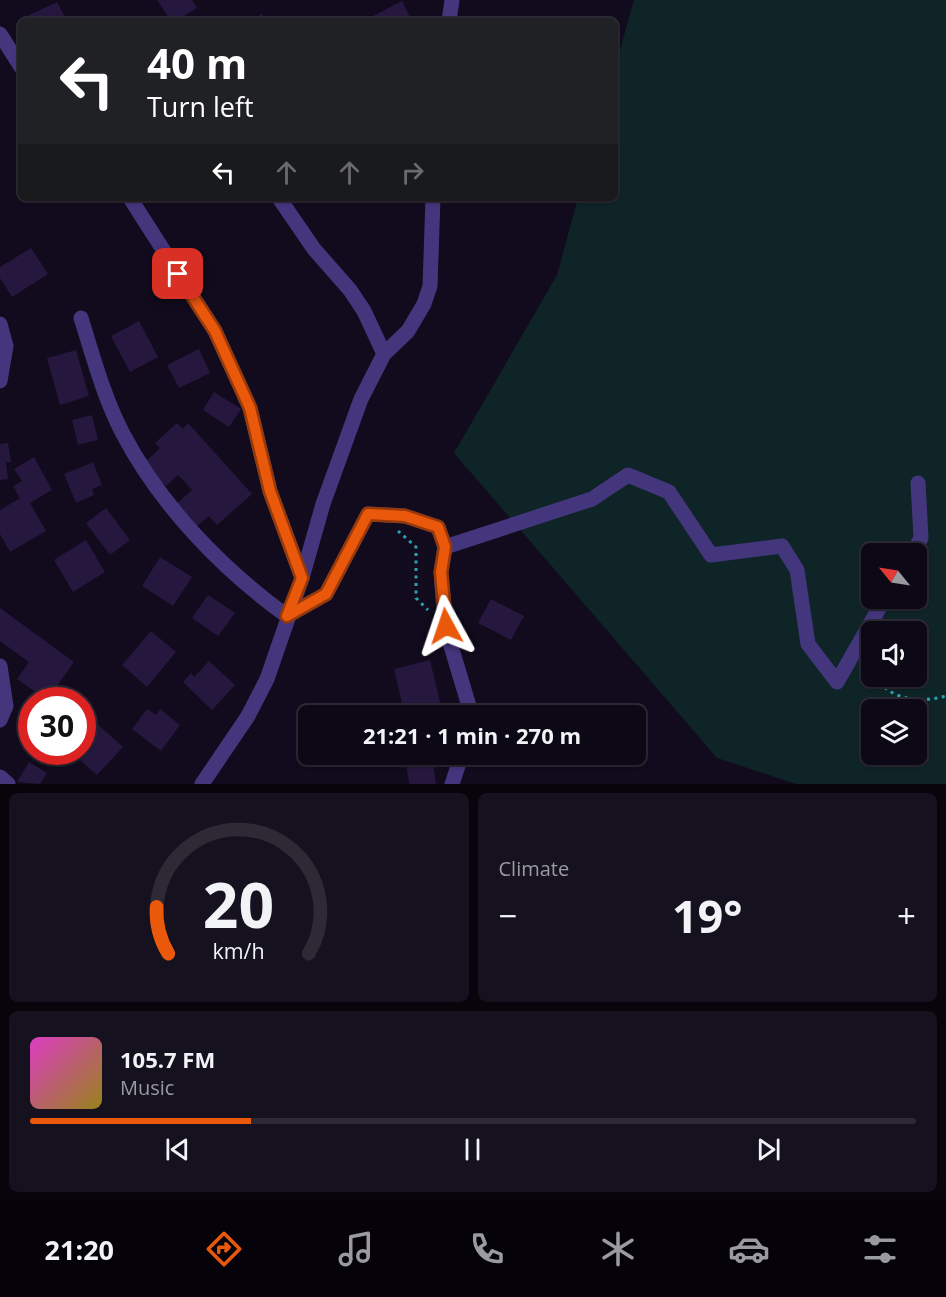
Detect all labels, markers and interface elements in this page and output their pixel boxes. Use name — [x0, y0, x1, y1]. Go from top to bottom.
text: 40 m — [147, 34, 247, 91]
icon: left — [48, 42, 126, 120]
text: Turn left — [147, 88, 254, 125]
icon: left — [207, 156, 240, 189]
icon: ahead — [270, 156, 303, 189]
icon: ahead — [333, 156, 366, 189]
icon: right — [396, 156, 429, 189]
pin — [152, 248, 203, 299]
icon: arrive — [161, 257, 194, 290]
north arrow — [861, 543, 927, 609]
map controls — [861, 543, 927, 765]
position arrow — [414, 594, 478, 658]
button: sound — [861, 621, 927, 687]
speed limit sign: 30 — [18, 687, 96, 765]
button: layers — [861, 699, 927, 765]
text: 21:21 · 1 min · 270 m — [363, 720, 581, 750]
text: Climate — [499, 855, 569, 882]
text: 20 — [203, 861, 274, 946]
text: 19° — [672, 885, 743, 946]
text: − — [499, 893, 517, 938]
text: + — [897, 893, 916, 938]
text: km/h — [213, 937, 265, 966]
text: 105.7 FM — [120, 1044, 215, 1074]
text: Music — [120, 1074, 174, 1101]
icon: previous — [161, 1133, 194, 1166]
icon: pause — [456, 1133, 489, 1166]
icon: next — [752, 1133, 785, 1166]
icon: directions — [203, 1228, 245, 1270]
icon: music — [335, 1228, 377, 1270]
icon: phone — [466, 1228, 508, 1270]
icon: climate — [597, 1228, 639, 1270]
icon: car — [728, 1228, 770, 1270]
icon: filters — [859, 1228, 901, 1270]
text: 21:20 — [45, 1231, 114, 1268]

